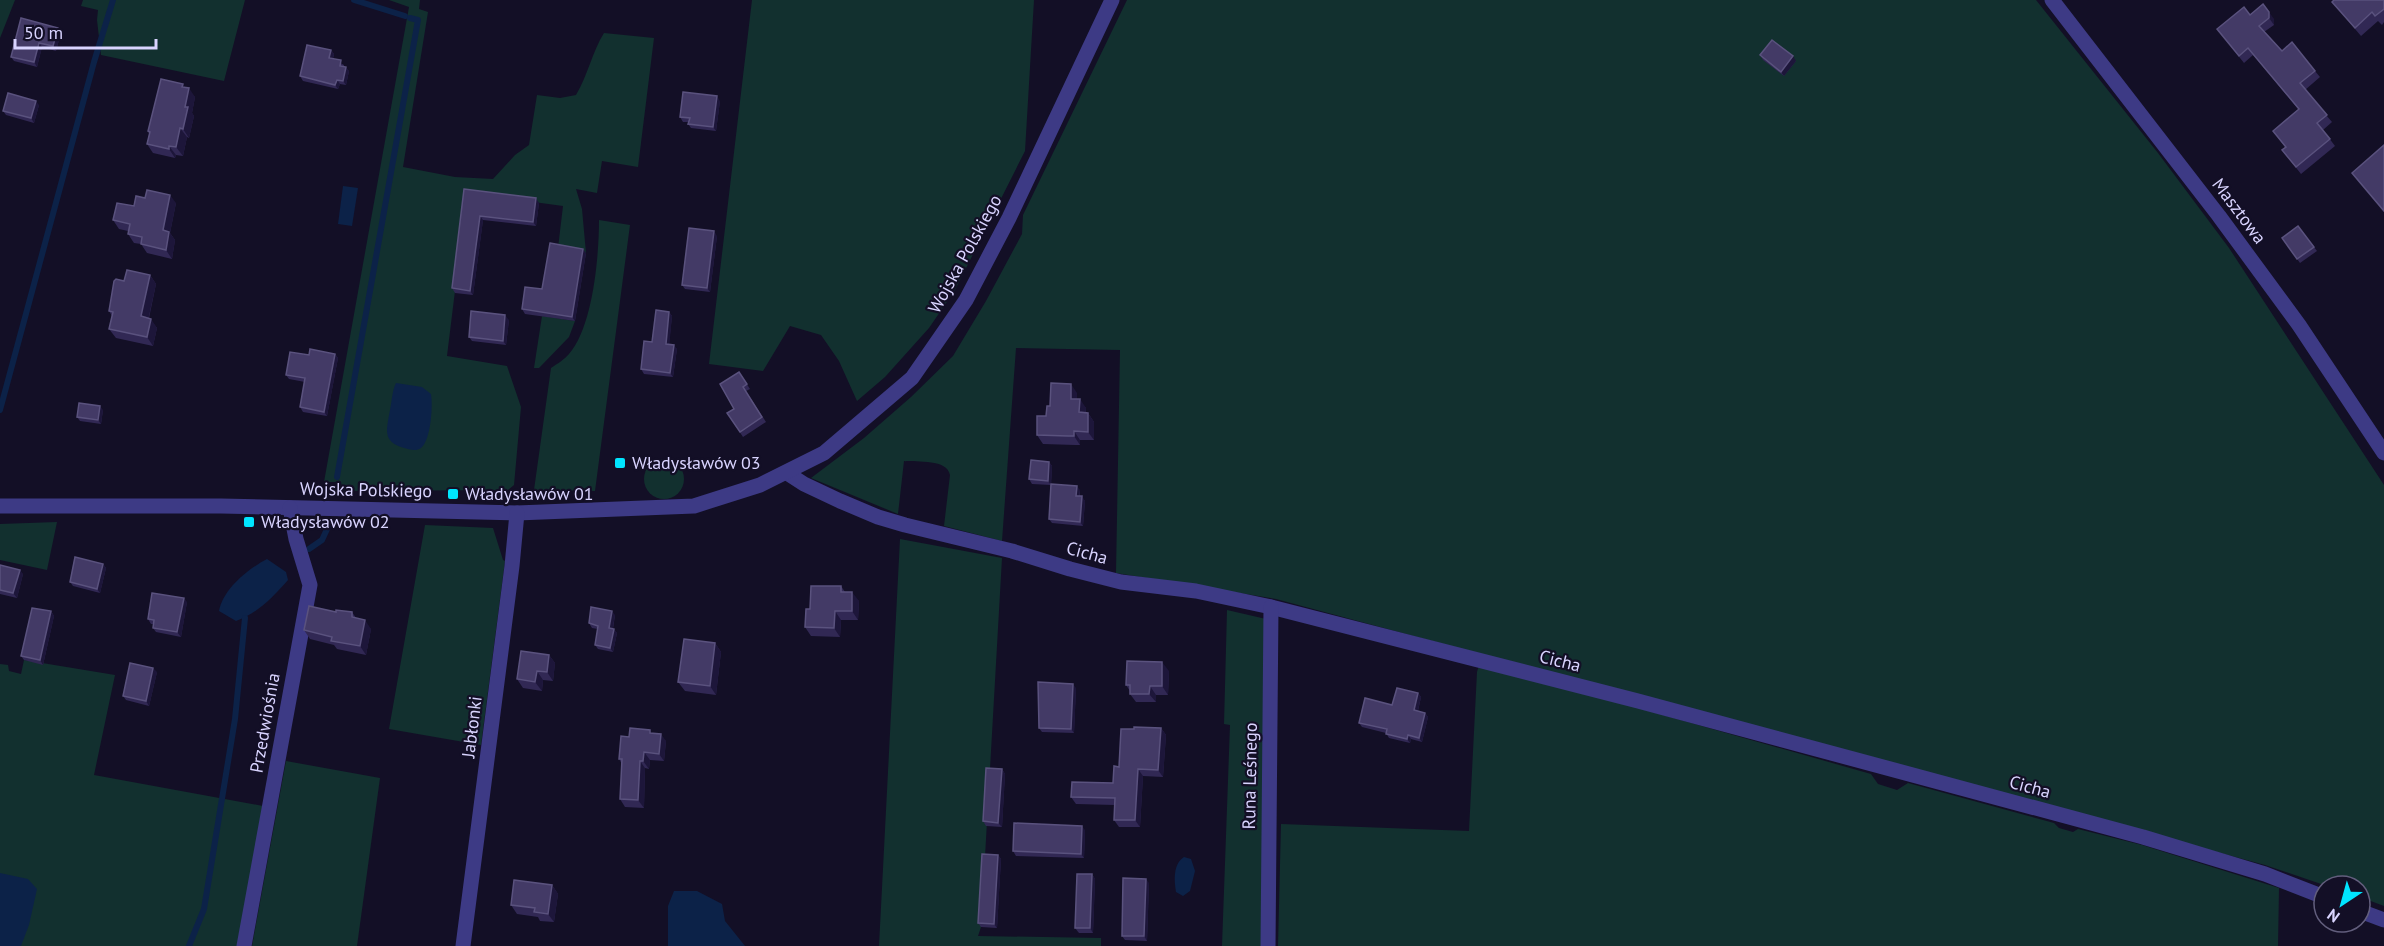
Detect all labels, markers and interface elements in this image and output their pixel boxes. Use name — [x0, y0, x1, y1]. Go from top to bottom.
scale bar — [15, 12, 156, 50]
text: 50 m — [24, 21, 63, 44]
street label: Masztowa — [2207, 173, 2272, 248]
street label: Wojska Polskiego — [922, 190, 1007, 317]
place label: Władysławów 03 — [632, 451, 761, 474]
marker: Władysławów 03 — [613, 456, 627, 470]
street label: Wojska Polskiego — [300, 477, 432, 502]
place label: Władysławów 01 — [465, 482, 594, 505]
marker: Władysławów 01 — [446, 487, 460, 501]
place label: Władysławów 02 — [261, 510, 390, 533]
marker: Władysławów 02 — [242, 515, 256, 529]
street label: Cicha — [1064, 536, 1110, 569]
street label: Cicha — [1537, 644, 1583, 677]
street label: Przedwiośnia — [244, 671, 285, 775]
street label: Jabłonki — [456, 695, 487, 760]
street label: Runa Leśnego — [1237, 722, 1262, 830]
street label: Cicha — [2007, 770, 2053, 803]
north arrow — [2312, 874, 2372, 934]
text: N — [2323, 905, 2343, 927]

